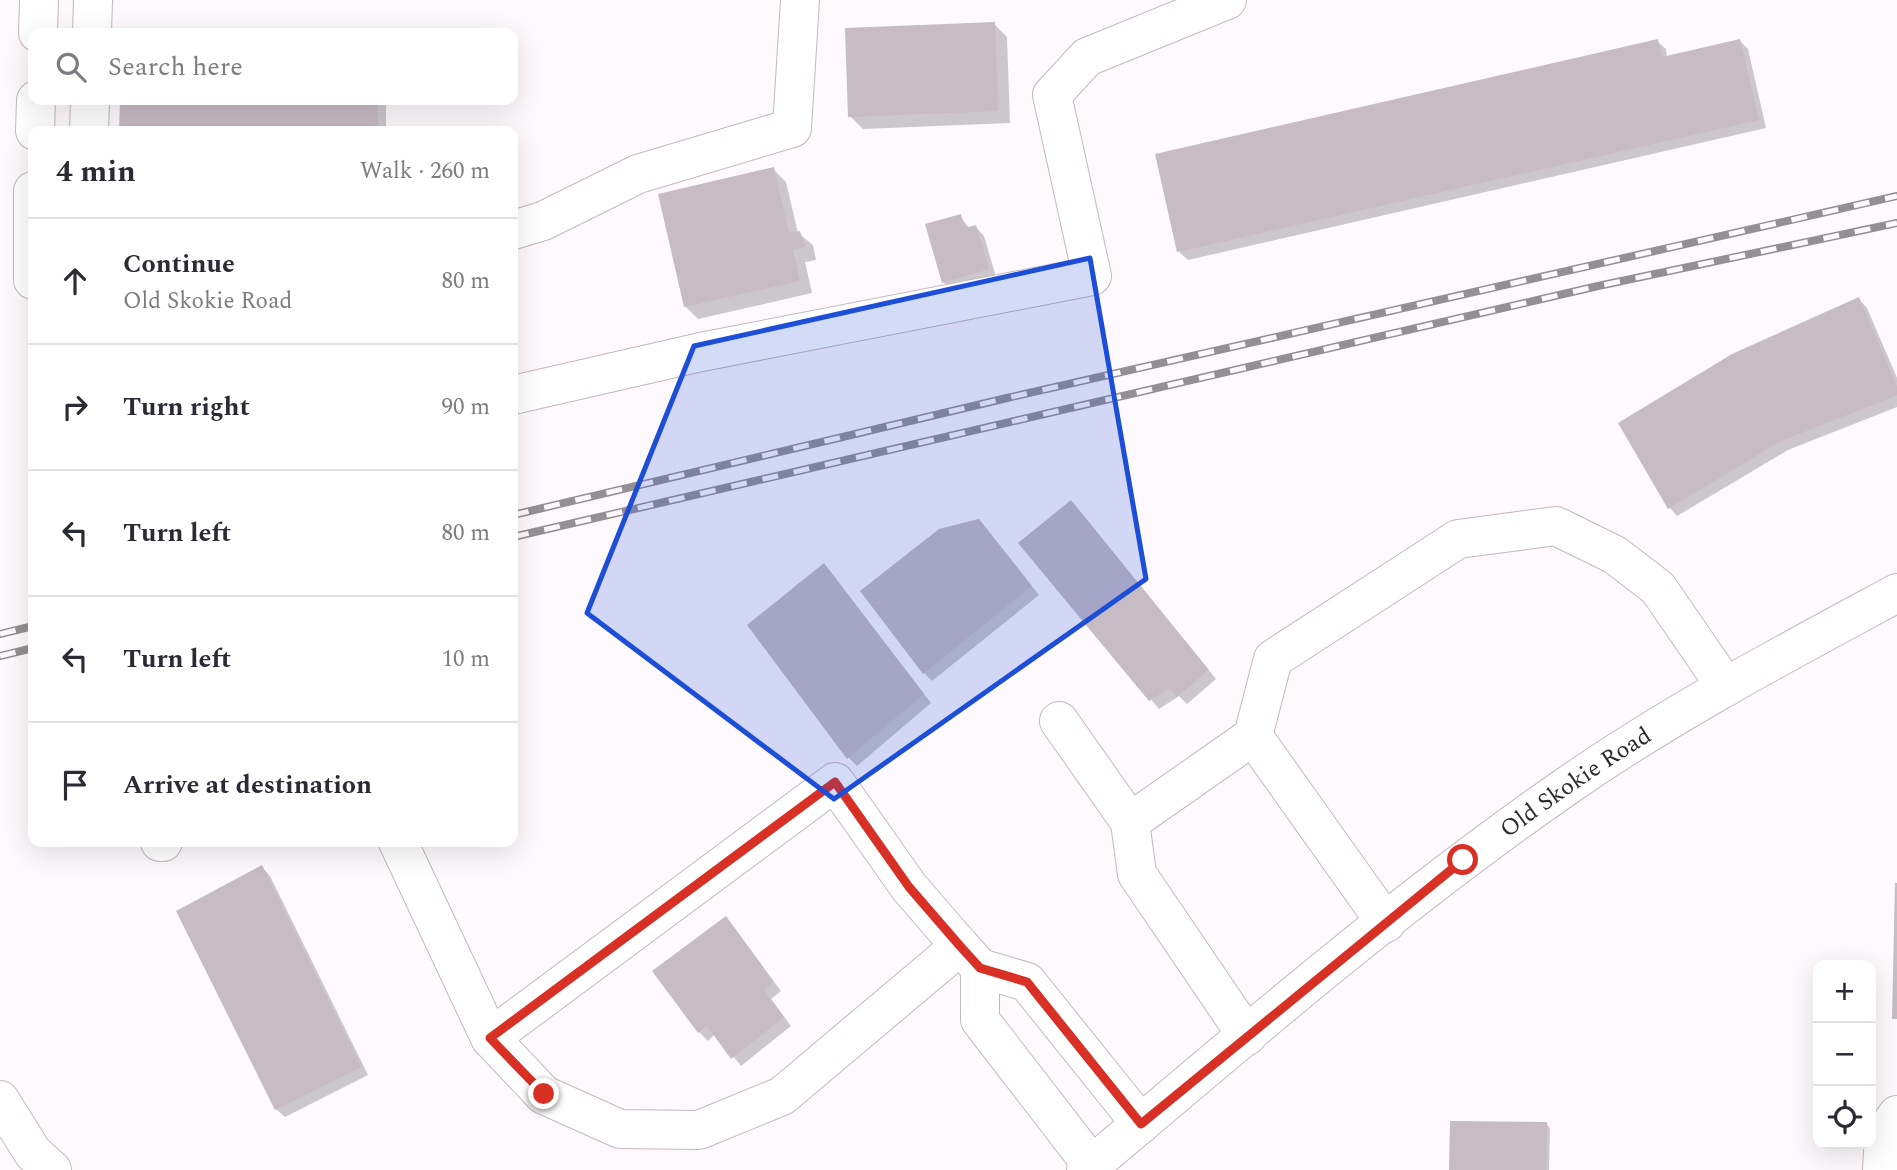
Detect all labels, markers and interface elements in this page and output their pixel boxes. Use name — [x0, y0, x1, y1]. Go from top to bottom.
search box — [28, 28, 518, 105]
text: Search here — [108, 47, 243, 87]
icon: search — [52, 48, 90, 86]
text: 4 min — [56, 149, 136, 195]
text: Walk · 260 m — [360, 154, 490, 189]
text: Continue — [123, 244, 235, 284]
icon: ahead — [56, 262, 94, 300]
text: 80 m — [441, 264, 490, 299]
text: Old Skokie Road — [123, 284, 292, 319]
text: Turn right — [123, 387, 250, 427]
icon: right — [56, 388, 94, 426]
text: 90 m — [441, 390, 490, 425]
text: Turn left — [123, 513, 231, 553]
icon: left — [56, 514, 94, 552]
text: 80 m — [441, 516, 490, 551]
text: Turn left — [123, 639, 231, 679]
icon: left — [56, 640, 94, 678]
text: 10 m — [441, 642, 490, 677]
street label: Old Skokie Road — [1493, 718, 1659, 847]
text: Arrive at destination — [123, 765, 372, 805]
icon: arrive — [56, 766, 94, 804]
route start — [1447, 844, 1478, 875]
map controls — [1813, 960, 1876, 1149]
button: + — [1813, 960, 1876, 1023]
button: − — [1813, 1023, 1876, 1086]
route end — [528, 1078, 559, 1109]
button: locate — [1813, 1086, 1876, 1149]

